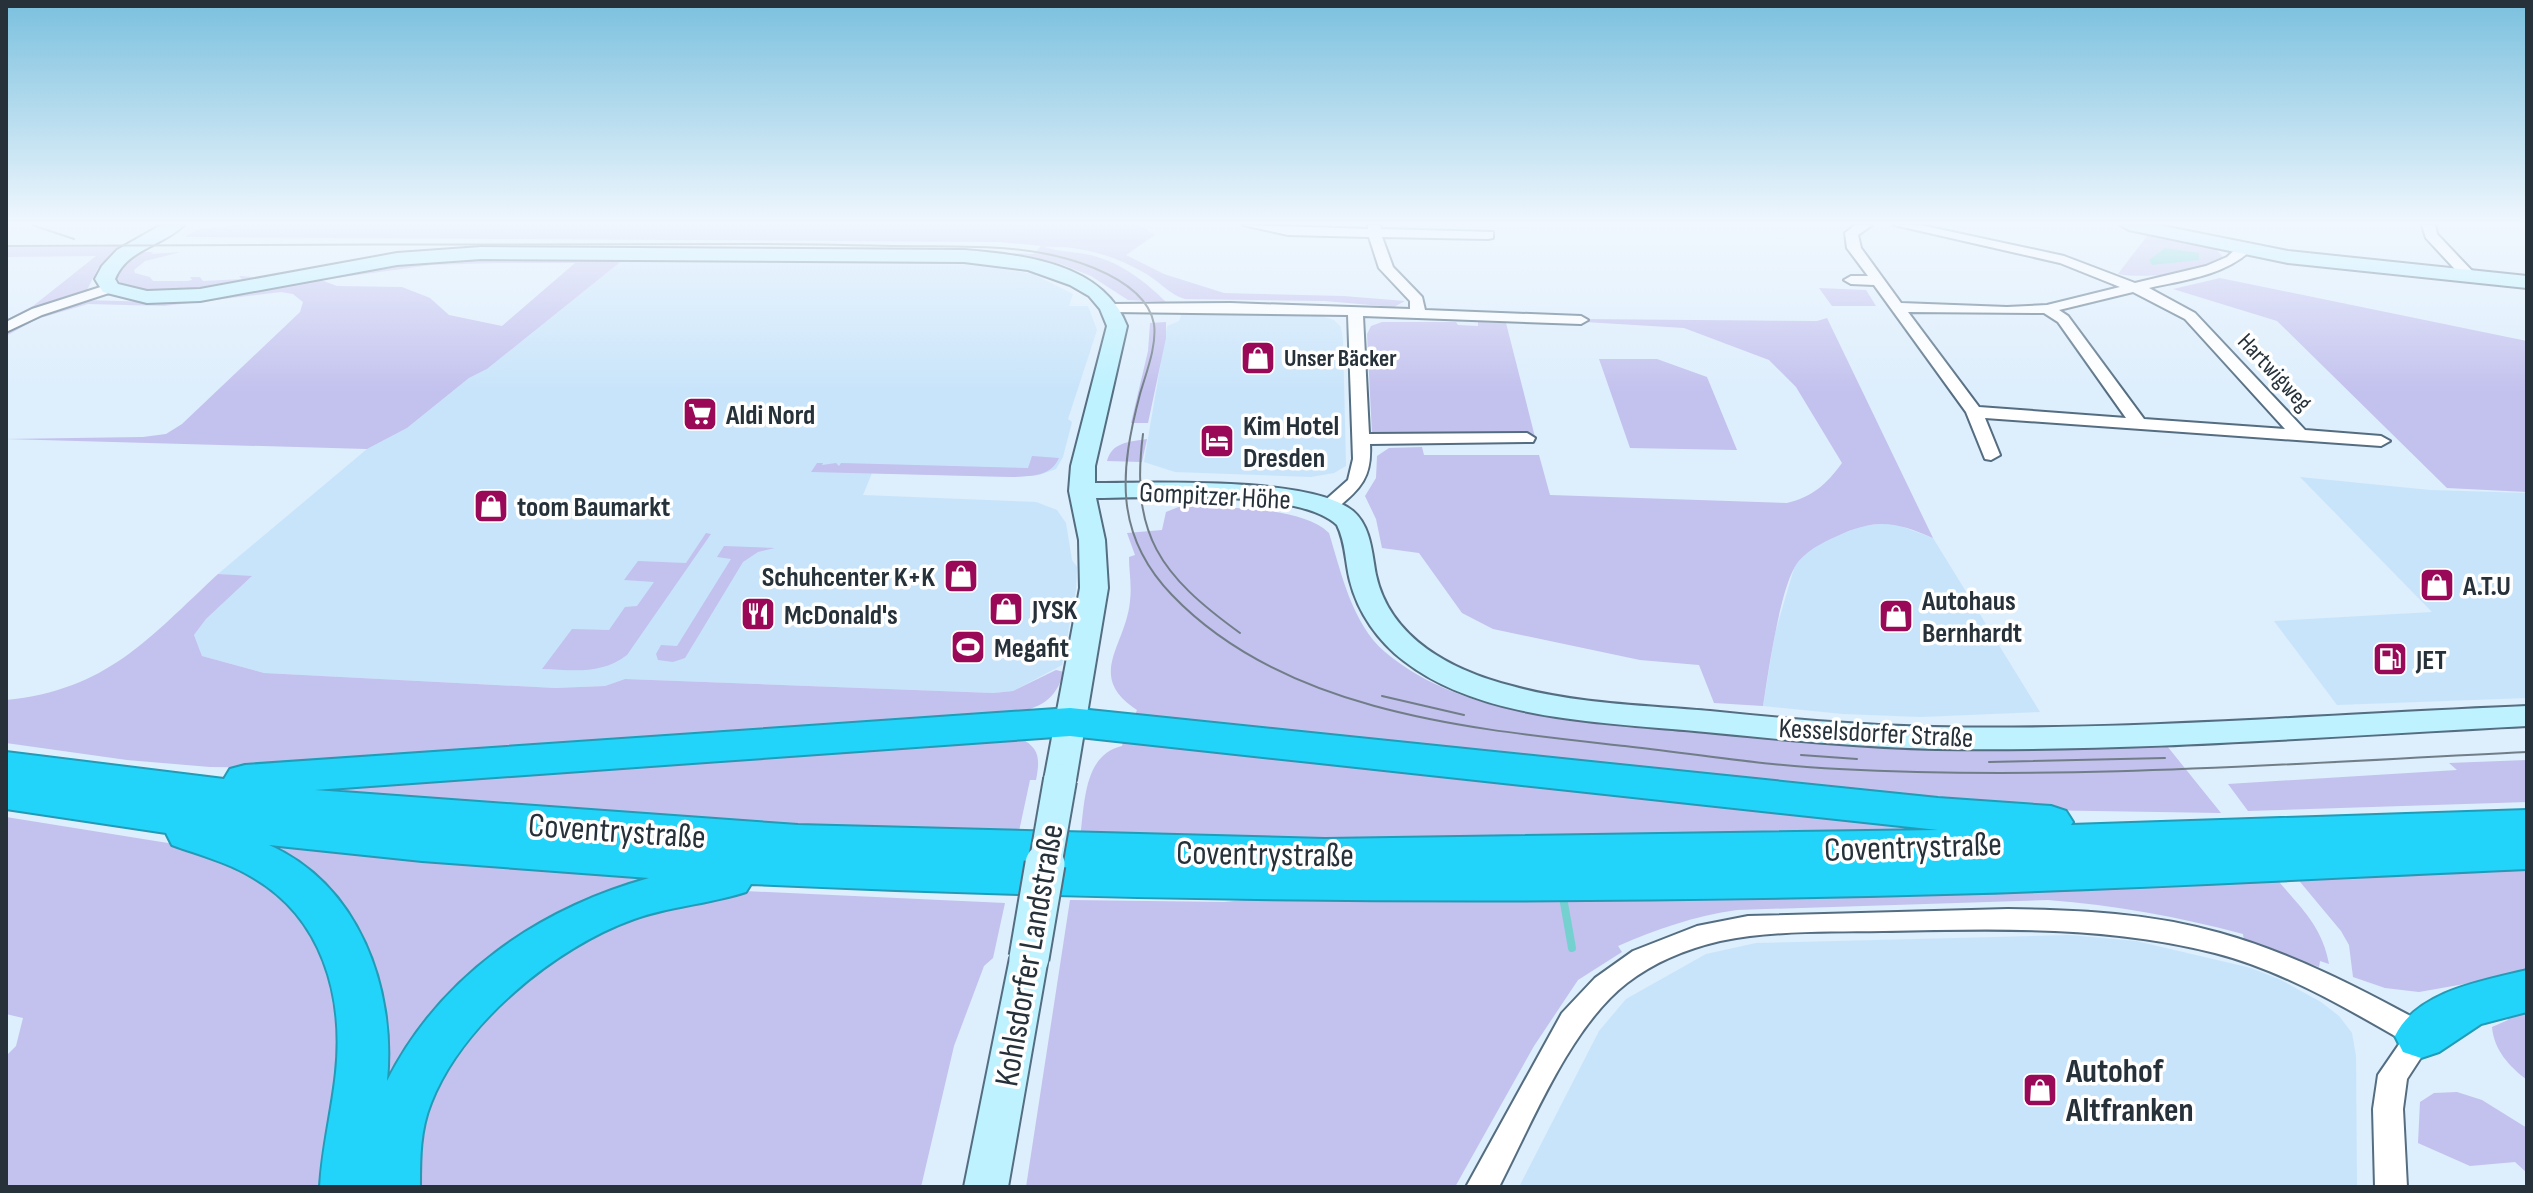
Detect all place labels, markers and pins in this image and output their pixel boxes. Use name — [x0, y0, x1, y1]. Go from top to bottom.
shop icon: Unser Bäcker — [1239, 339, 1277, 377]
place label: Unser Bäcker — [1284, 344, 1397, 373]
supermarket icon: Aldi Nord — [681, 395, 719, 433]
place label: Aldi Nord — [725, 399, 815, 432]
place label: Kim Hotel Dresden — [1243, 410, 1339, 475]
hotel icon: Kim Hotel Dresden — [1198, 422, 1236, 460]
shop icon: toom Baumarkt — [472, 487, 510, 525]
place label: toom Baumarkt — [517, 491, 670, 524]
shop icon: Schuhcenter K+K — [942, 557, 980, 595]
place label: Schuhcenter K+K — [762, 561, 935, 594]
shop icon: A.T.U — [2418, 566, 2456, 604]
place label: A.T.U — [2462, 570, 2511, 603]
place label: Autohaus Bernhardt — [1921, 585, 2022, 650]
shop icon: JYSK — [987, 590, 1025, 628]
place label: JYSK — [1031, 594, 1078, 627]
restaurant icon: McDonald's — [739, 595, 777, 633]
shop icon: Autohaus Bernhardt — [1877, 597, 1915, 635]
place label: McDonald's — [784, 599, 898, 632]
sports icon: Megafit — [949, 628, 987, 666]
place label: Megafit — [994, 632, 1069, 665]
fuel station icon: JET — [2371, 640, 2409, 678]
place label: JET — [2415, 644, 2447, 677]
place label: Autohof Altfranken — [2065, 1051, 2194, 1131]
shop icon: Autohof Altfranken — [2021, 1071, 2059, 1109]

